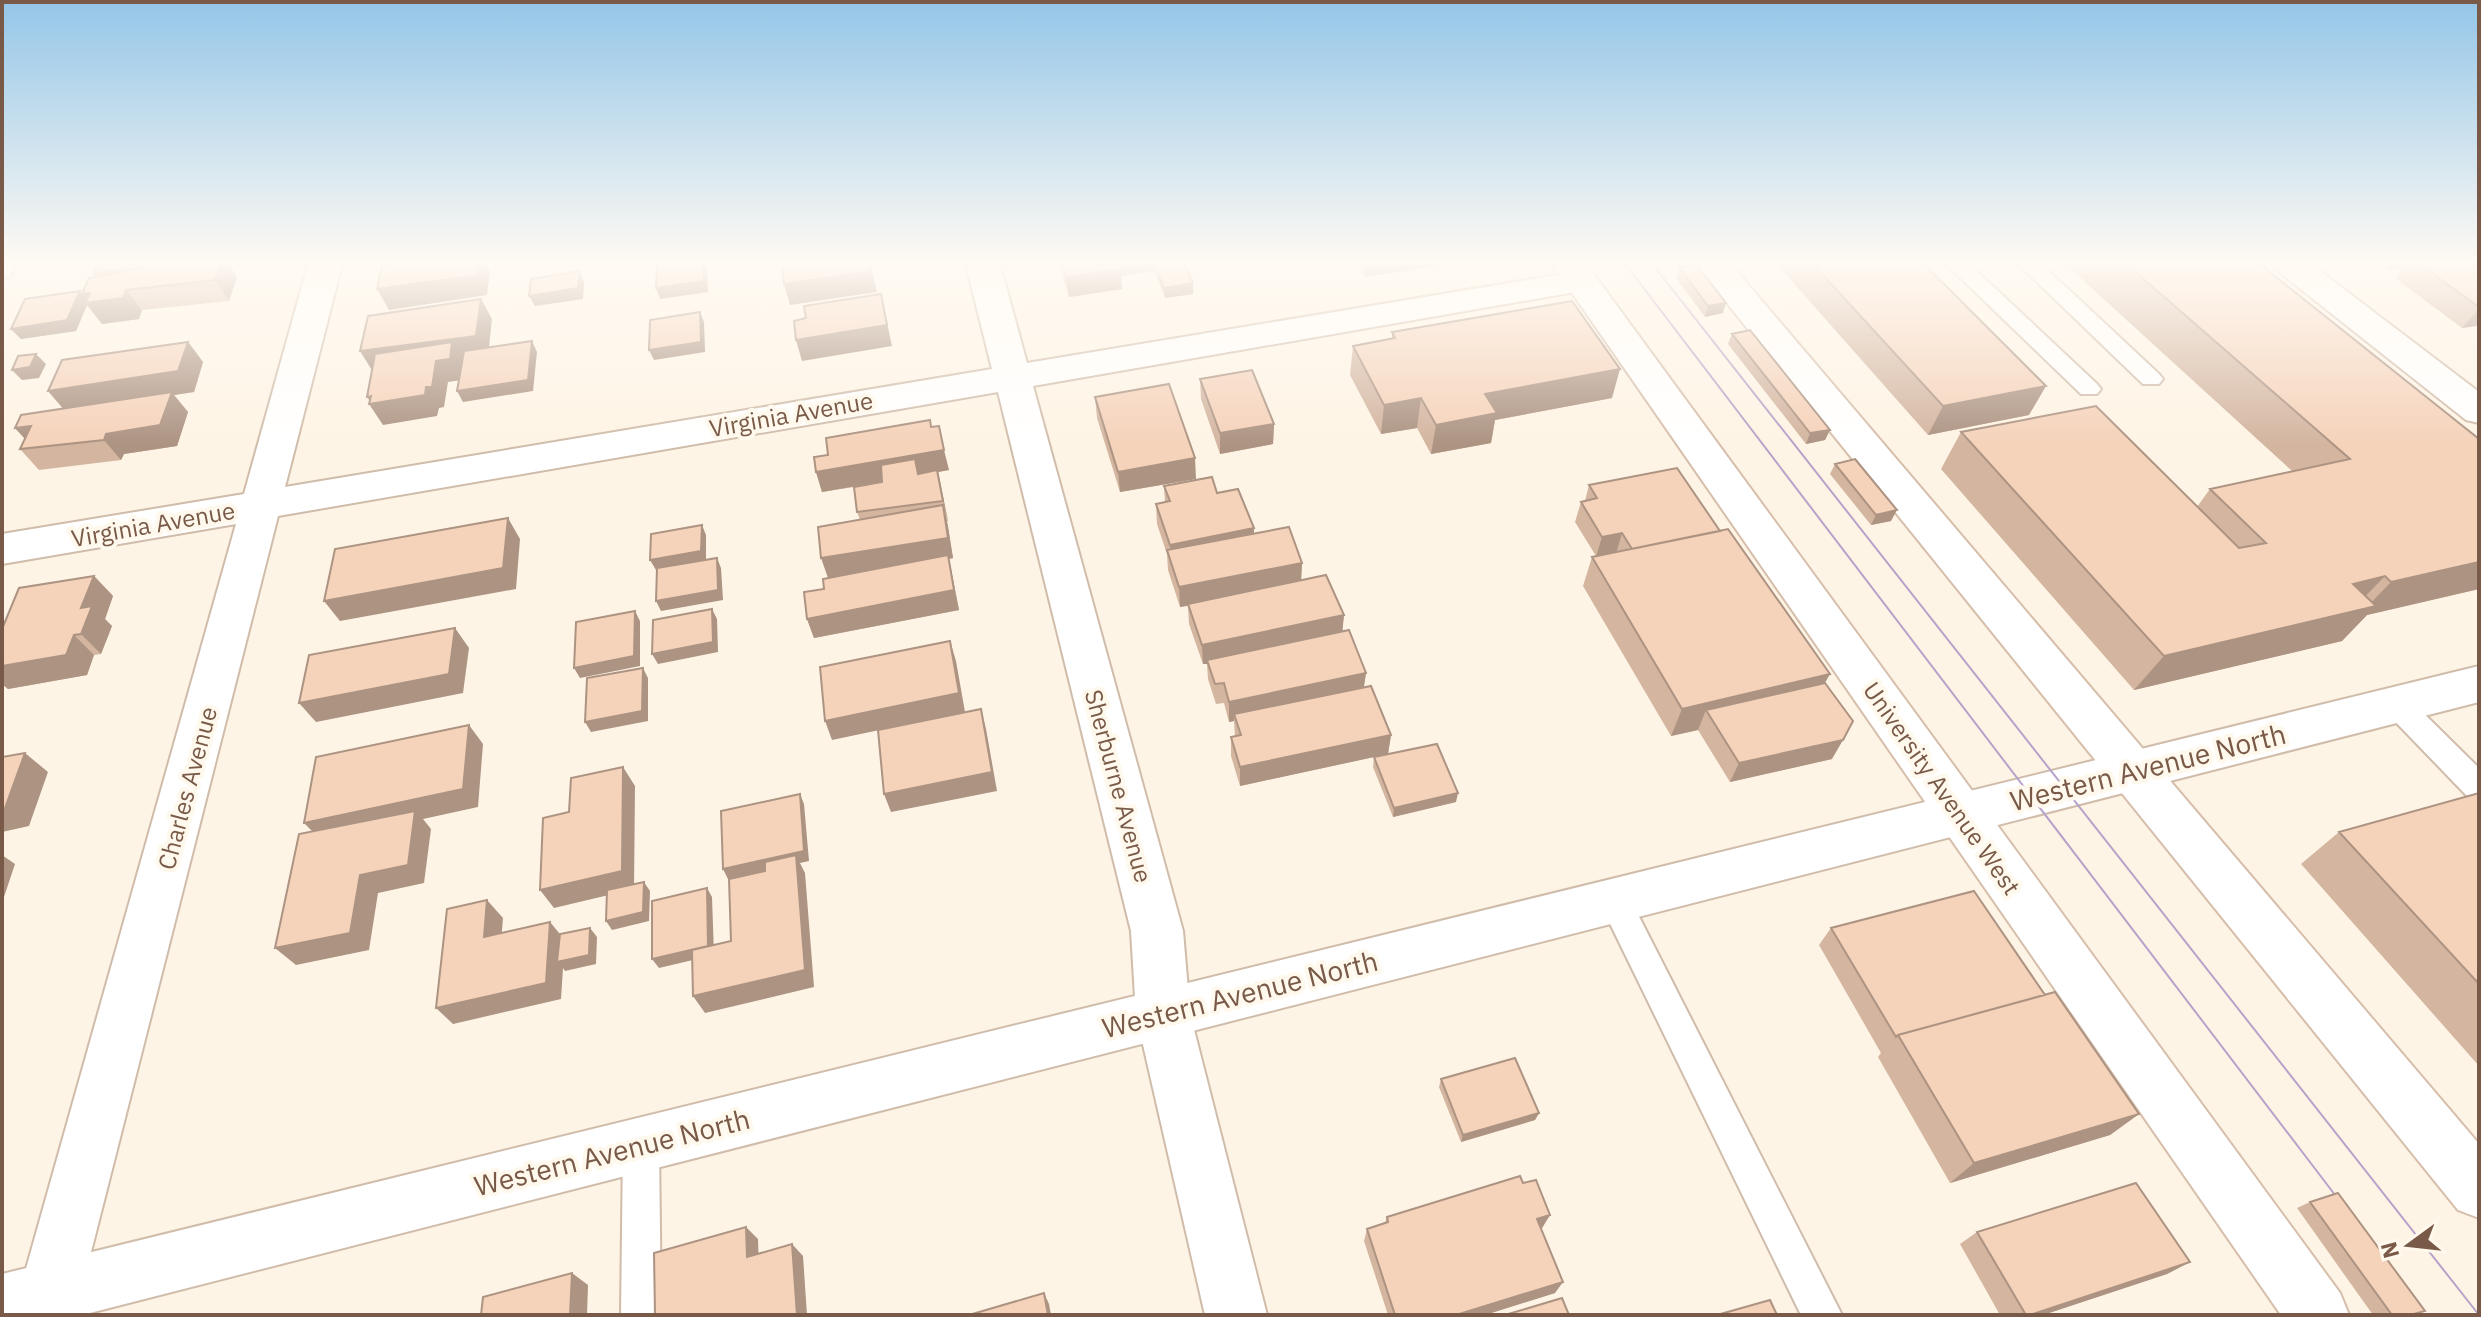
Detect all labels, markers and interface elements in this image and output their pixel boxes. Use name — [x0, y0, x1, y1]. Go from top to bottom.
street label: Virginia Avenue — [707, 384, 875, 444]
street label: Virginia Avenue — [69, 494, 237, 554]
street label: University Avenue West — [1856, 675, 2028, 901]
street label: Sherburne Avenue — [1078, 686, 1160, 886]
street label: Charles Avenue — [150, 703, 224, 873]
street label: Western Avenue North — [2006, 715, 2290, 819]
street label: Western Avenue North — [1098, 942, 1382, 1046]
street label: Western Avenue North — [470, 1100, 754, 1204]
north arrow — [2369, 1205, 2449, 1285]
text: N — [2373, 1239, 2405, 1262]

